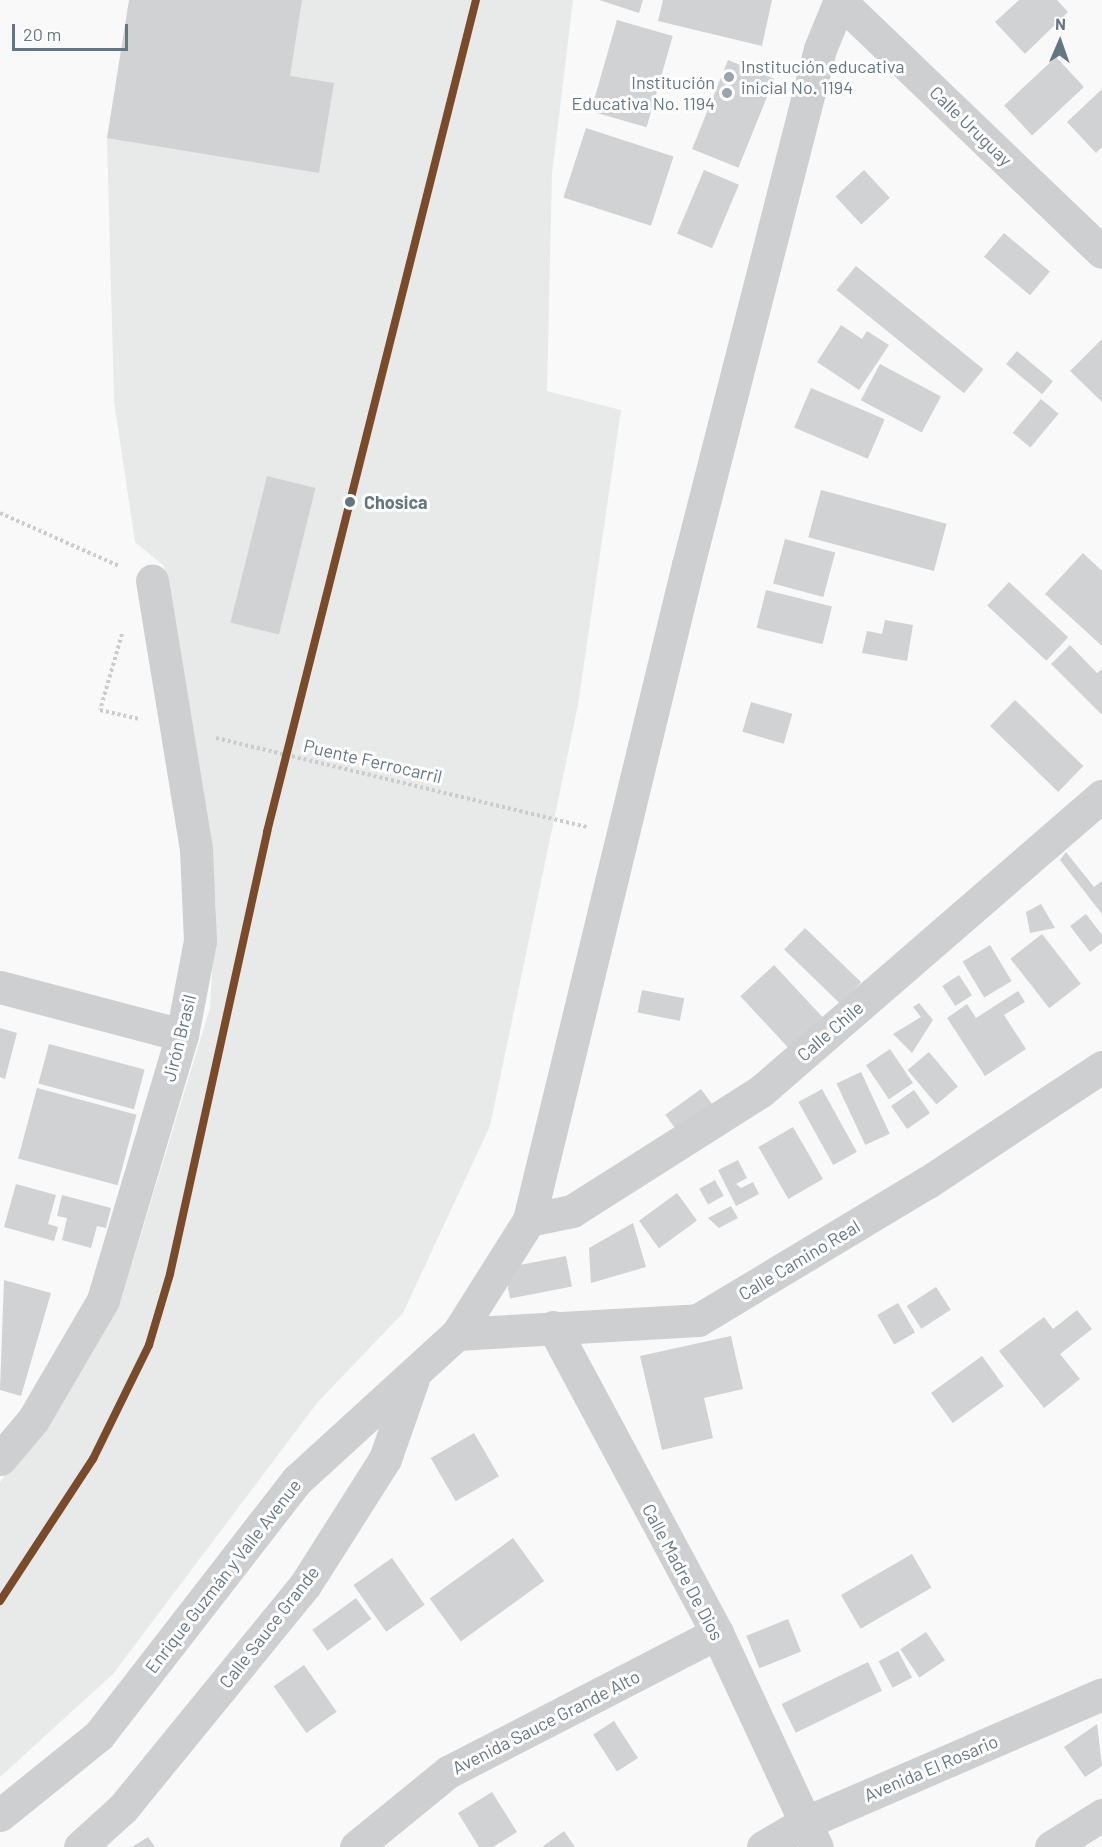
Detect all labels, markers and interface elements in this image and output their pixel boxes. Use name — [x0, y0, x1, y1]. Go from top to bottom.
scale bar — [15, 12, 130, 50]
north arrow — [1030, 12, 1090, 72]
text: N — [1055, 14, 1066, 33]
text: 20 m — [23, 23, 61, 45]
place label: Institución educativa inicial No. 1194 — [741, 56, 904, 98]
marker: Institución educativa inicial No. 1194 — [722, 70, 736, 84]
place label: Institución Educativa No. 1194 — [571, 72, 715, 115]
street label: Calle Uruguay — [925, 81, 1017, 171]
marker: Institución Educativa No. 1194 — [720, 86, 734, 100]
place label: Chosica — [364, 491, 428, 513]
marker: Chosica — [341, 493, 359, 511]
street label: Puente Ferrocarril — [302, 735, 444, 787]
street label: Jirón Brasil — [158, 992, 200, 1084]
street label: Calle Chile — [793, 996, 867, 1066]
street label: Calle Camino Real — [734, 1215, 864, 1305]
street label: Enrique Guzmán y Valle Avenue — [141, 1475, 305, 1677]
street label: Calle Madre De Dios — [638, 1500, 728, 1644]
street label: Calle Sauce Grande — [215, 1562, 323, 1692]
street label: Avenida Sauce Grande Alto — [449, 1665, 643, 1779]
street label: Avenida El Rosario — [861, 1730, 1001, 1806]

